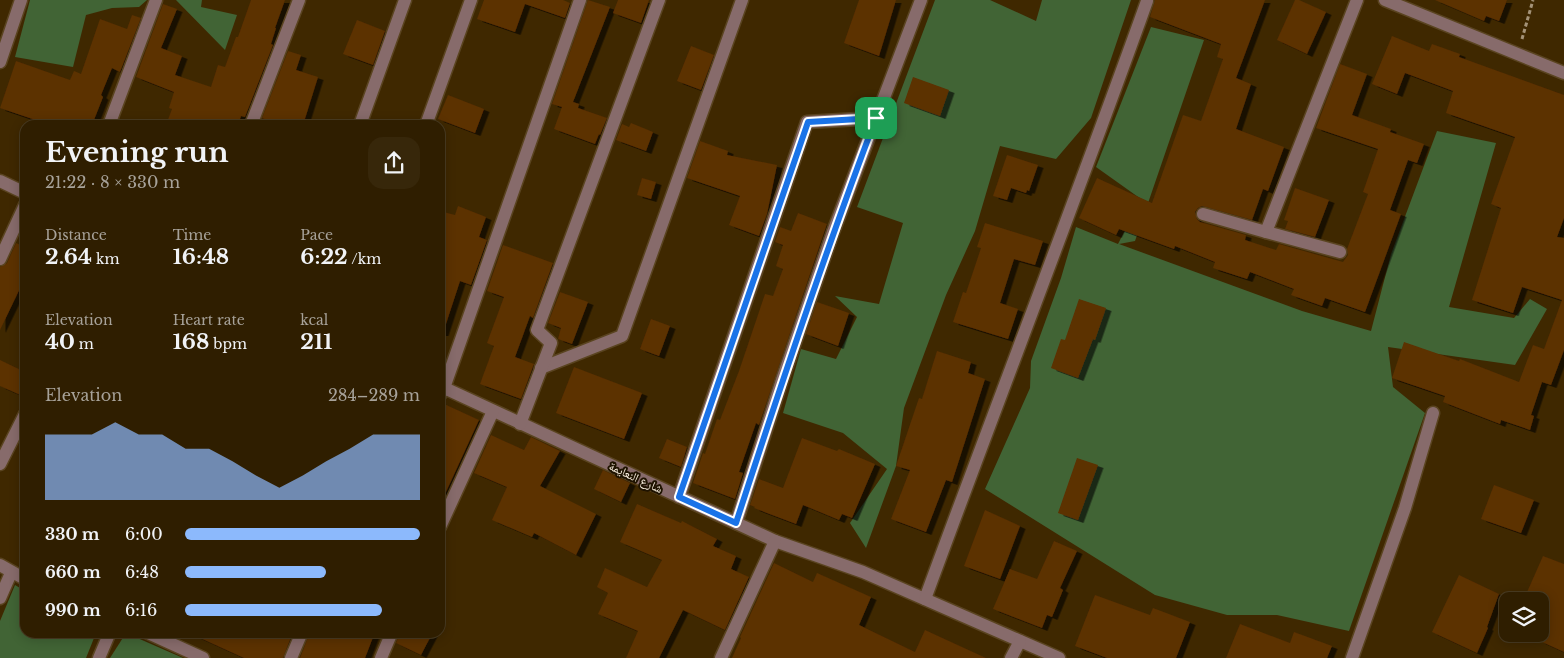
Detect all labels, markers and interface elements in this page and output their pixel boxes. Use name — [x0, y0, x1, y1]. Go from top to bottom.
pin — [855, 97, 897, 139]
icon: arrive — [862, 104, 890, 132]
text: Evening run — [45, 135, 229, 170]
button: share — [368, 137, 420, 189]
text: 21:22 · 8 × 330 m — [45, 172, 180, 192]
text: Distance — [45, 226, 107, 244]
text: Time — [173, 226, 211, 244]
text: Pace — [300, 226, 333, 244]
text: 2.64 — [45, 244, 92, 270]
text: 16:48 — [173, 244, 229, 270]
text: 6:22 — [300, 244, 348, 270]
text: km — [92, 250, 120, 268]
text: /km — [348, 250, 381, 268]
text: Elevation — [45, 311, 113, 329]
text: Heart rate — [173, 311, 245, 329]
text: kcal — [300, 311, 328, 329]
text: 40 — [45, 329, 75, 355]
text: 168 — [173, 329, 209, 355]
text: 211 — [300, 329, 332, 355]
text: m — [75, 335, 94, 353]
text: bpm — [209, 335, 247, 353]
text: Elevation — [45, 385, 122, 405]
text: 284–289 m — [328, 385, 420, 405]
street label: شارع النعايمة — [606, 458, 665, 497]
text: 330 m — [45, 524, 99, 544]
text: 6:00 — [125, 524, 163, 544]
text: 660 m — [45, 562, 101, 582]
text: 6:48 — [125, 562, 159, 582]
map controls — [1499, 592, 1549, 642]
button: layers — [1499, 592, 1549, 642]
text: 990 m — [45, 600, 101, 620]
text: 6:16 — [125, 600, 157, 620]

